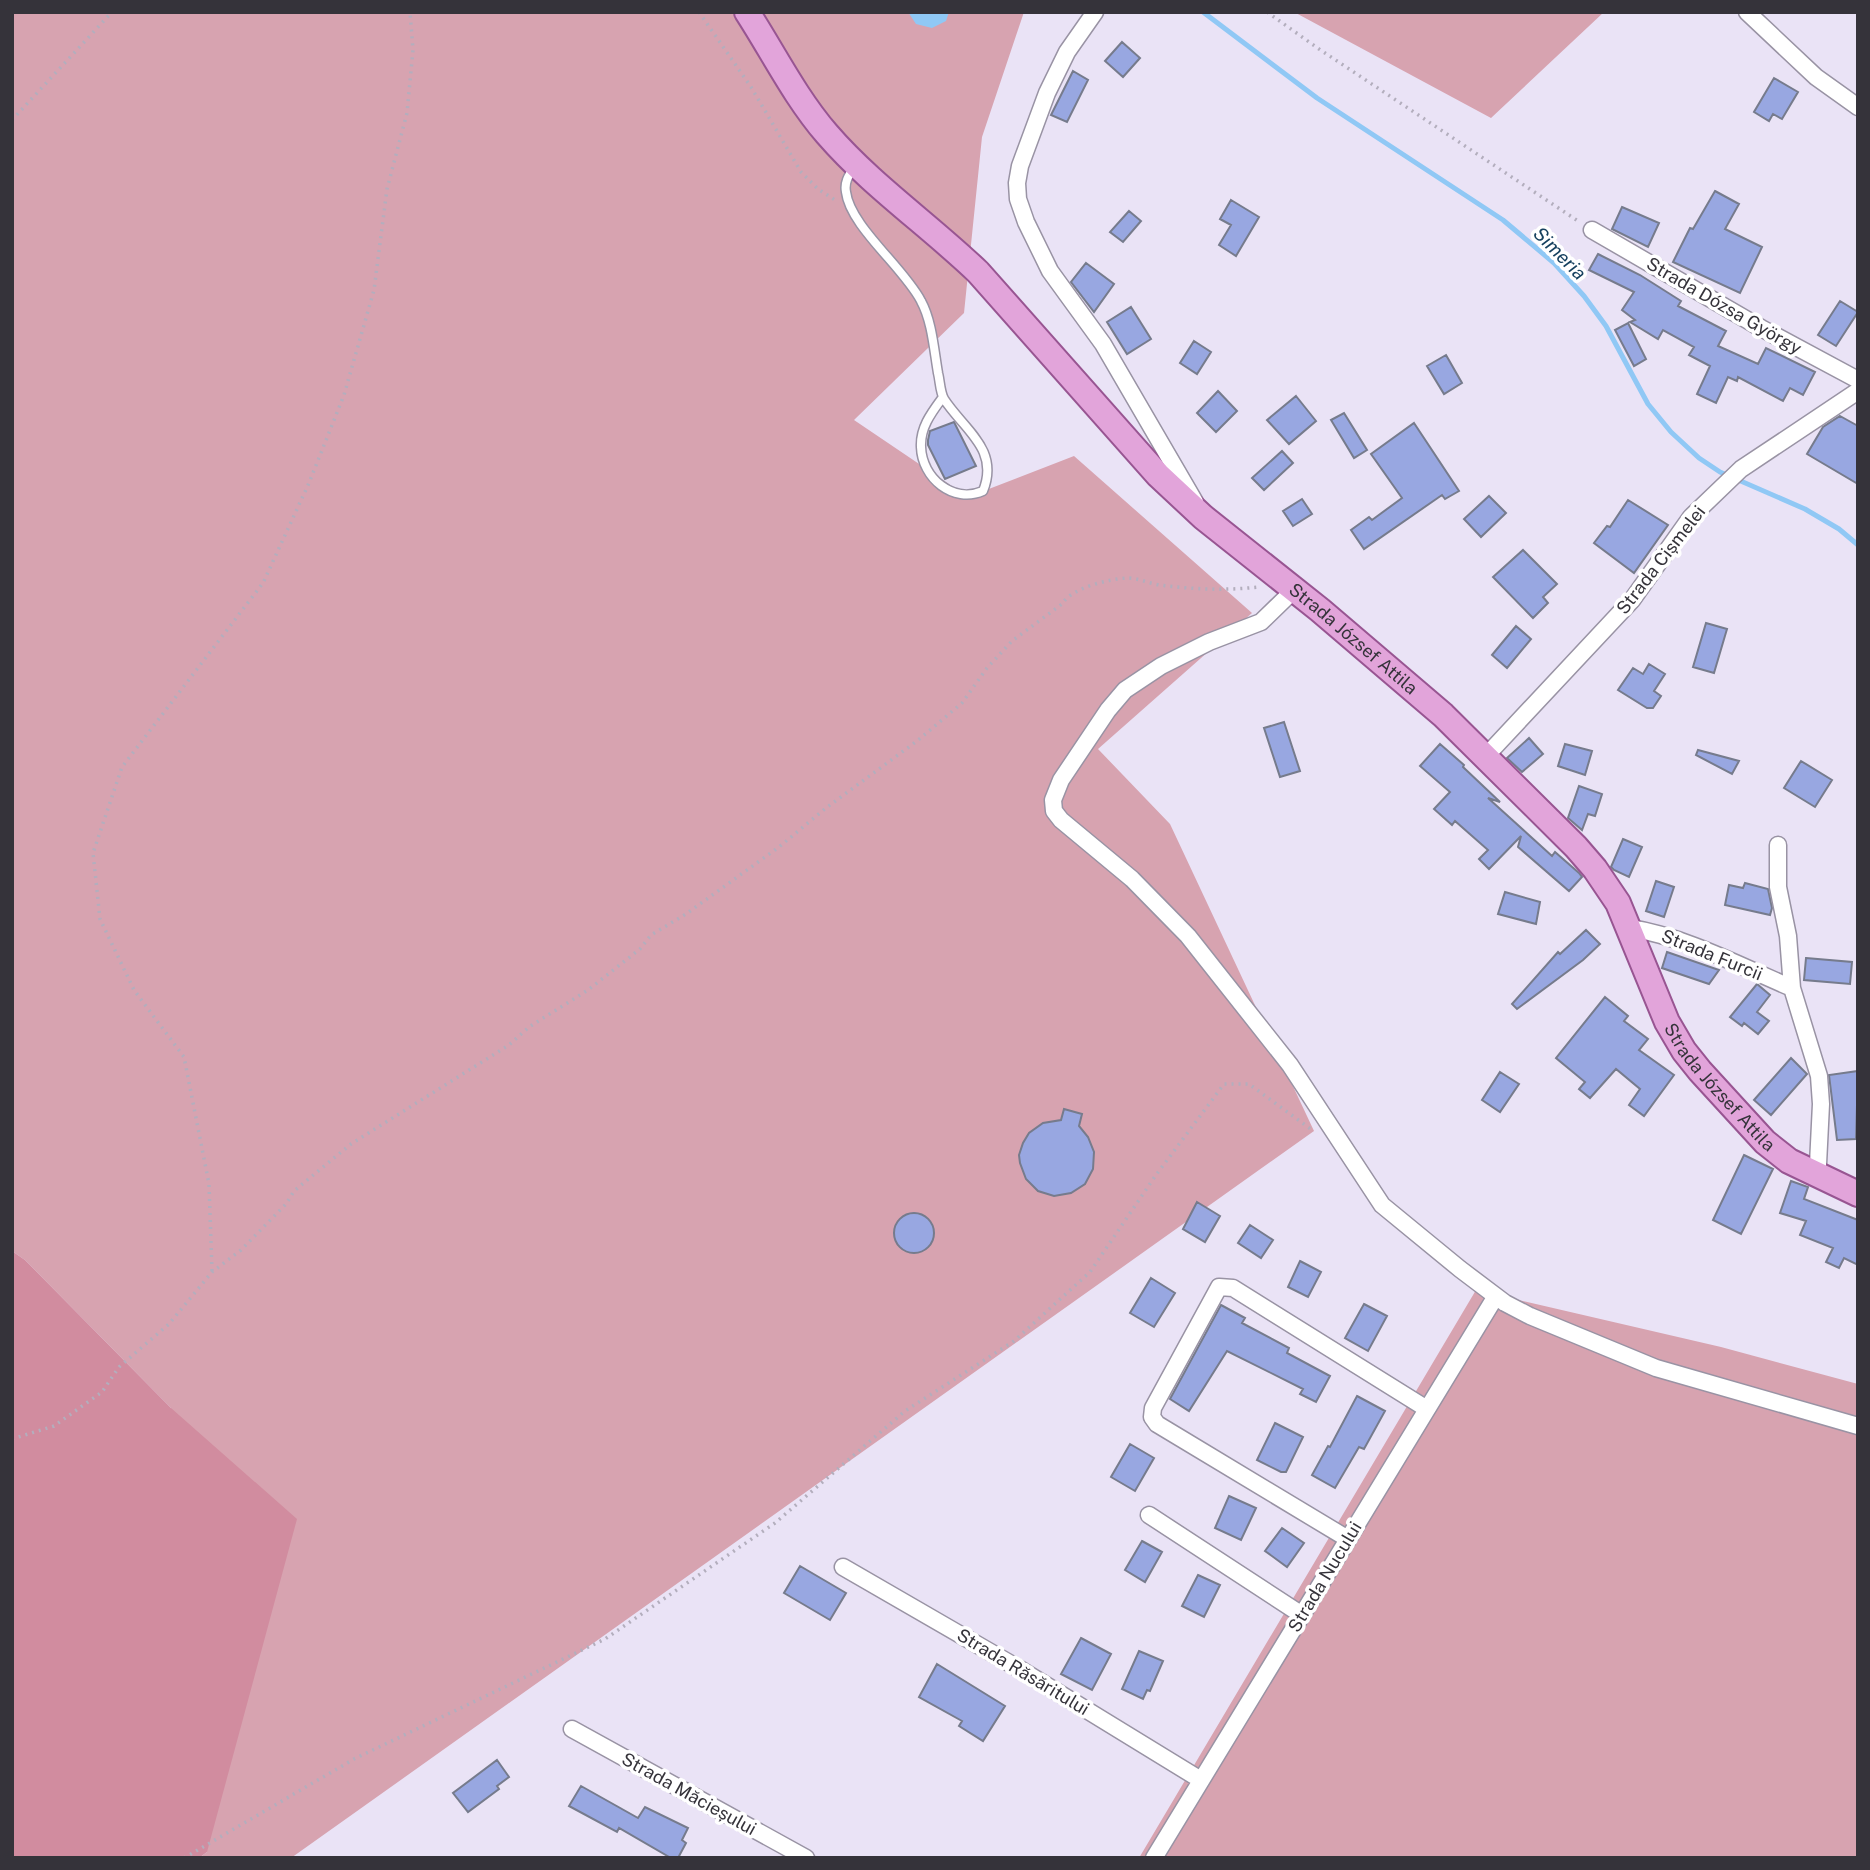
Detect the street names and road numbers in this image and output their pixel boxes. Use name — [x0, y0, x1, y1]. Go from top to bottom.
street label: Strada Dózsa György — [1643, 253, 1806, 359]
street label: Strada Cișmelei — [1612, 501, 1709, 618]
street label: Strada József Attila — [1285, 578, 1422, 699]
street label: Strada Furcii — [1659, 925, 1766, 984]
street label: Strada József Attila — [1660, 1019, 1779, 1156]
street label: Strada Nucului — [1283, 1518, 1366, 1636]
street label: Strada Răsăritului — [953, 1624, 1093, 1719]
street label: Strada Măcieșului — [618, 1748, 760, 1839]

